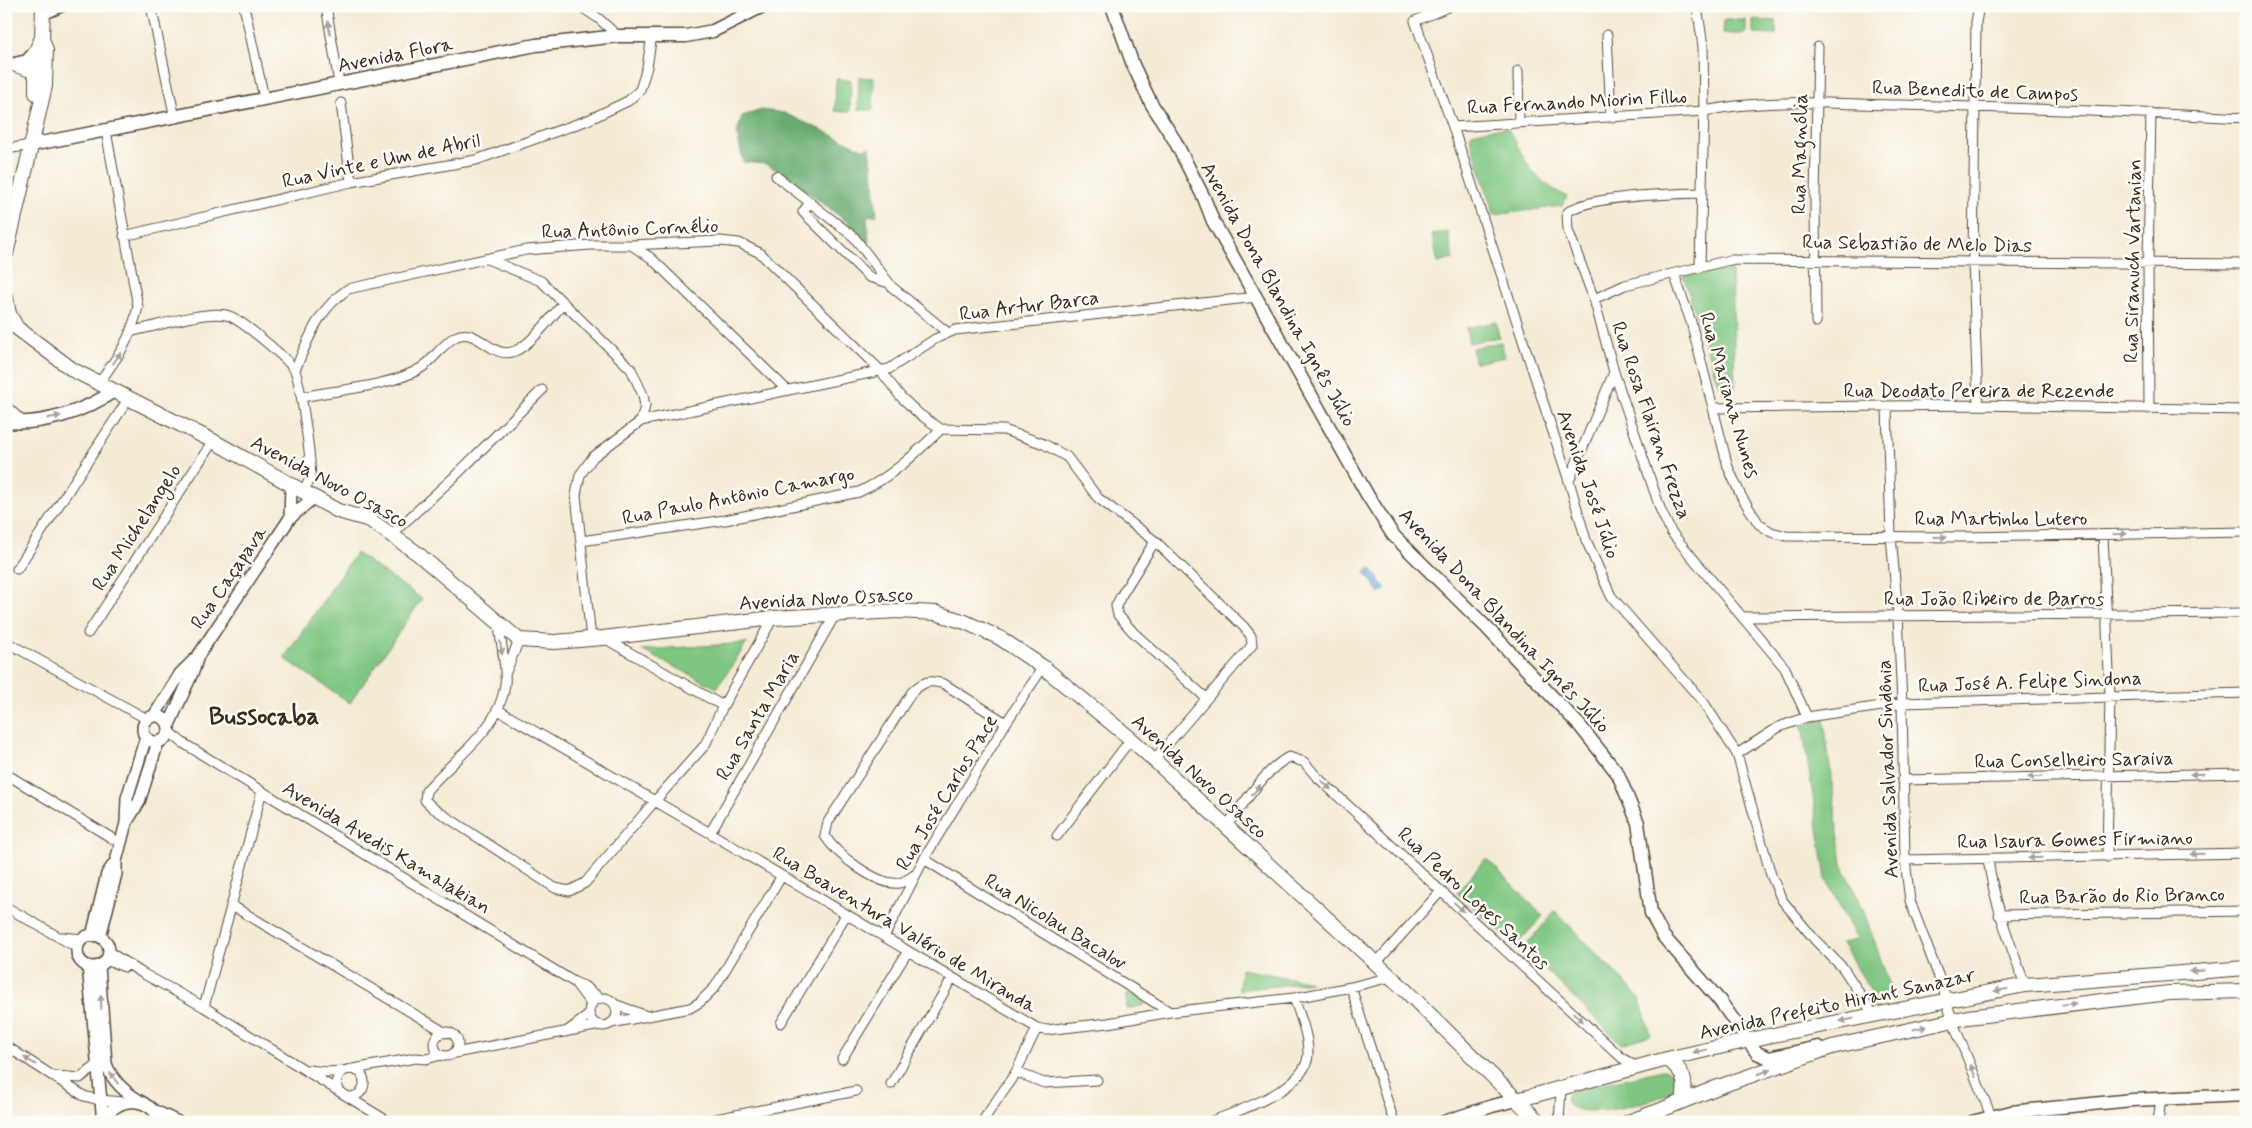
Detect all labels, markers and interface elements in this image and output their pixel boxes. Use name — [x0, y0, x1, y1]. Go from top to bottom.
one-way arrow — [325, 19, 333, 35]
street label: Avenida Flora — [335, 31, 456, 80]
street label: Rua Benedito de Campos — [1871, 74, 2079, 109]
street label: Rua Fernando Miorin Filho — [1467, 83, 1688, 122]
street label: Rua Magnólia — [1786, 93, 1817, 215]
street label: Rua Vinte e Um de Abril — [280, 127, 483, 196]
street label: Avenida Dona Blandina Ignês Júlio — [1193, 158, 1362, 432]
street label: Rua Siranuch Vartanian — [2118, 159, 2149, 363]
street label: Rua Antônio Cornélio — [541, 213, 719, 246]
street label: Rua Sebastião de Melo Dias — [1802, 229, 2032, 260]
street label: Rua Artur Barca — [958, 285, 1100, 328]
street label: Rua Mariana Nunes — [1692, 309, 1765, 482]
street label: Rua Rosa Flairan Frezza — [1604, 318, 1697, 523]
one-way arrow — [112, 351, 122, 365]
street label: Rua Deodato Pereira de Rezende — [1843, 378, 2115, 405]
street label: Avenida José Júlio — [1550, 407, 1626, 562]
one-way arrow — [47, 413, 62, 421]
street label: Avenida Novo Osasco — [246, 429, 413, 535]
street label: Rua Michelangelo — [86, 459, 189, 597]
street label: Rua Paulo Antônio Camargo — [620, 461, 857, 532]
street label: Avenida Dona Blandina Ignês Júlio — [1392, 503, 1616, 739]
street label: Rua Martinho Lutero — [1915, 506, 2087, 533]
street label: Rua Caçapava — [185, 520, 274, 635]
one-way arrow — [2112, 530, 2128, 538]
one-way arrow — [1932, 533, 1948, 541]
street label: Avenida Novo Osasco — [738, 581, 914, 618]
street label: Rua João Ribeiro de Barros — [1884, 586, 2104, 613]
one-way arrow — [498, 640, 506, 656]
street label: Rua Santa Maria — [710, 646, 806, 786]
street label: Avenida Salvador Sindônia — [1871, 659, 1906, 879]
street label: Rua José A. Felipe Sindona — [1918, 665, 2143, 700]
district label: Bussocaba — [209, 701, 319, 734]
street label: Avenida Novo Osasco — [1125, 709, 1273, 846]
street label: Rua José Carlos Pace — [890, 710, 1005, 876]
street label: Rua Conselheiro Saraiva — [1974, 745, 2174, 776]
one-way arrow — [2189, 771, 2205, 779]
one-way arrow — [2026, 774, 2042, 782]
street label: Avenida Avedis Kamalakian — [277, 775, 495, 921]
one-way arrow — [1320, 779, 1332, 791]
one-way arrow — [1250, 784, 1261, 797]
street label: Rua Pedro Lopes Santos — [1391, 821, 1555, 977]
street label: Rua Isaura Gomes Firmiano — [1957, 825, 2193, 856]
street label: Rua Boaventura Valério de Miranda — [767, 840, 1042, 1021]
one-way arrow — [2189, 850, 2205, 858]
one-way arrow — [2026, 854, 2042, 862]
street label: Rua Nicolau Bacalov — [979, 868, 1132, 977]
street label: Rua Barão do Rio Branco — [2019, 881, 2225, 912]
one-way arrow — [1452, 901, 1464, 913]
street label: Avenida Prefeito Hirant Sanazar — [1697, 962, 1979, 1047]
one-way arrow — [2189, 968, 2205, 976]
one-way arrow — [1992, 986, 2008, 994]
one-way arrow — [97, 994, 105, 1010]
one-way arrow — [2061, 1000, 2077, 1008]
one-way arrow — [1572, 1011, 1584, 1023]
one-way arrow — [1839, 1016, 1855, 1024]
one-way arrow — [1912, 1024, 1927, 1032]
one-way arrow — [1693, 1047, 1708, 1055]
one-way arrow — [24, 1057, 37, 1066]
one-way arrow — [1969, 1063, 1977, 1078]
one-way arrow — [1756, 1067, 1771, 1075]
one-way arrow — [109, 1071, 118, 1085]

